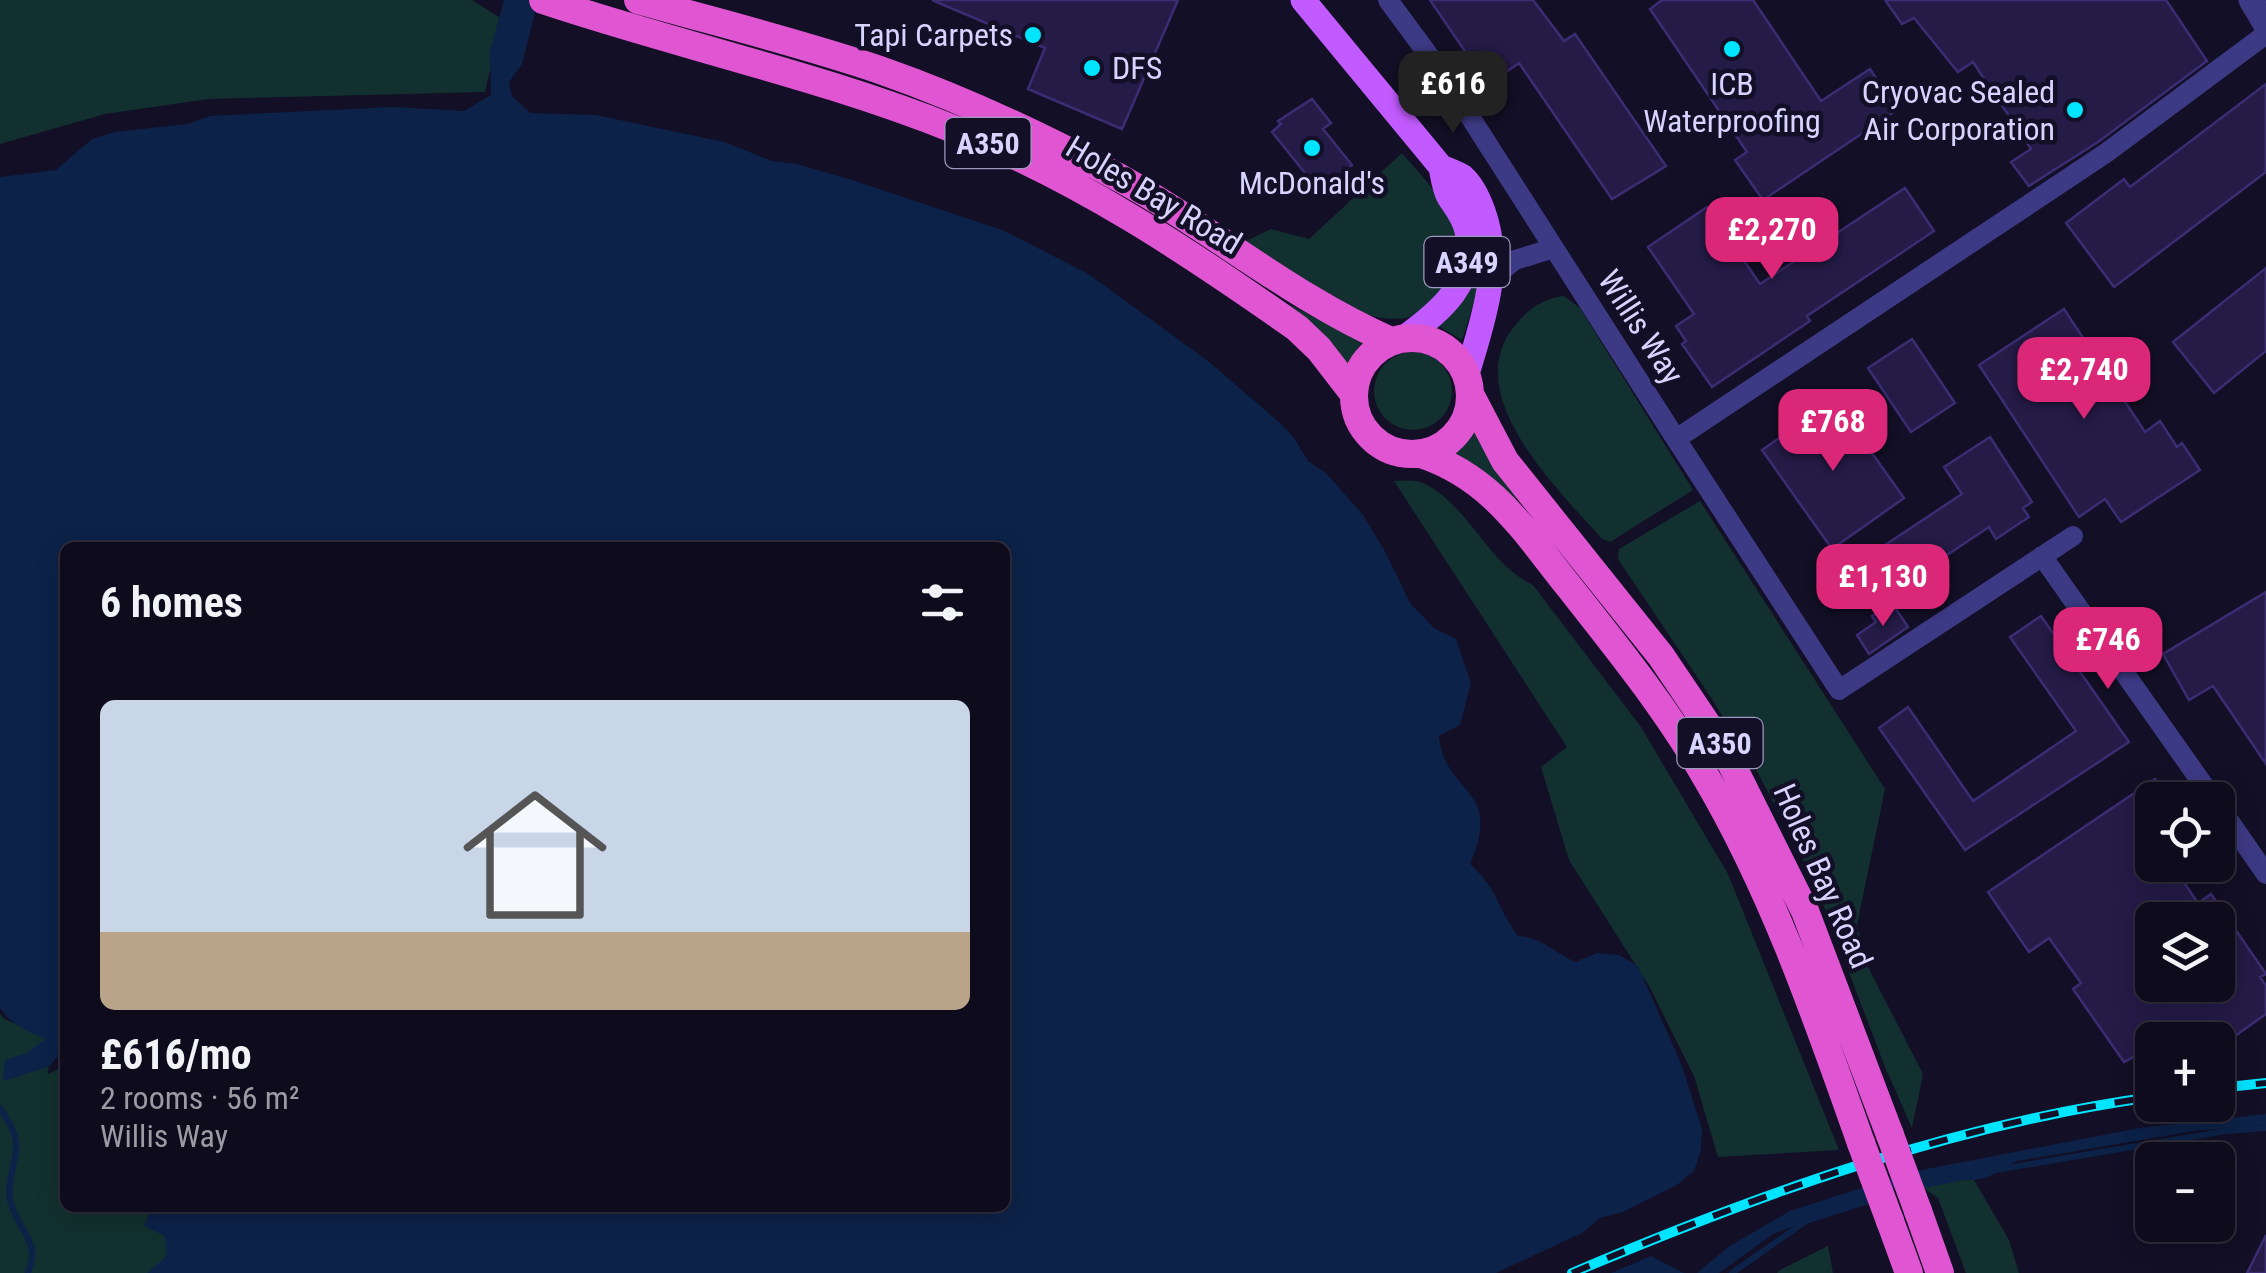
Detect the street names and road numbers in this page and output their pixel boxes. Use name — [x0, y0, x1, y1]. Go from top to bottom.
road number: A350 — [946, 118, 1030, 168]
street label: Holes Bay Road — [1059, 128, 1249, 262]
road number: A349 — [1424, 237, 1510, 287]
street label: Willis Way — [1590, 263, 1692, 391]
road number: A350 — [1678, 718, 1762, 768]
street label: Holes Bay Road — [1765, 778, 1881, 974]

